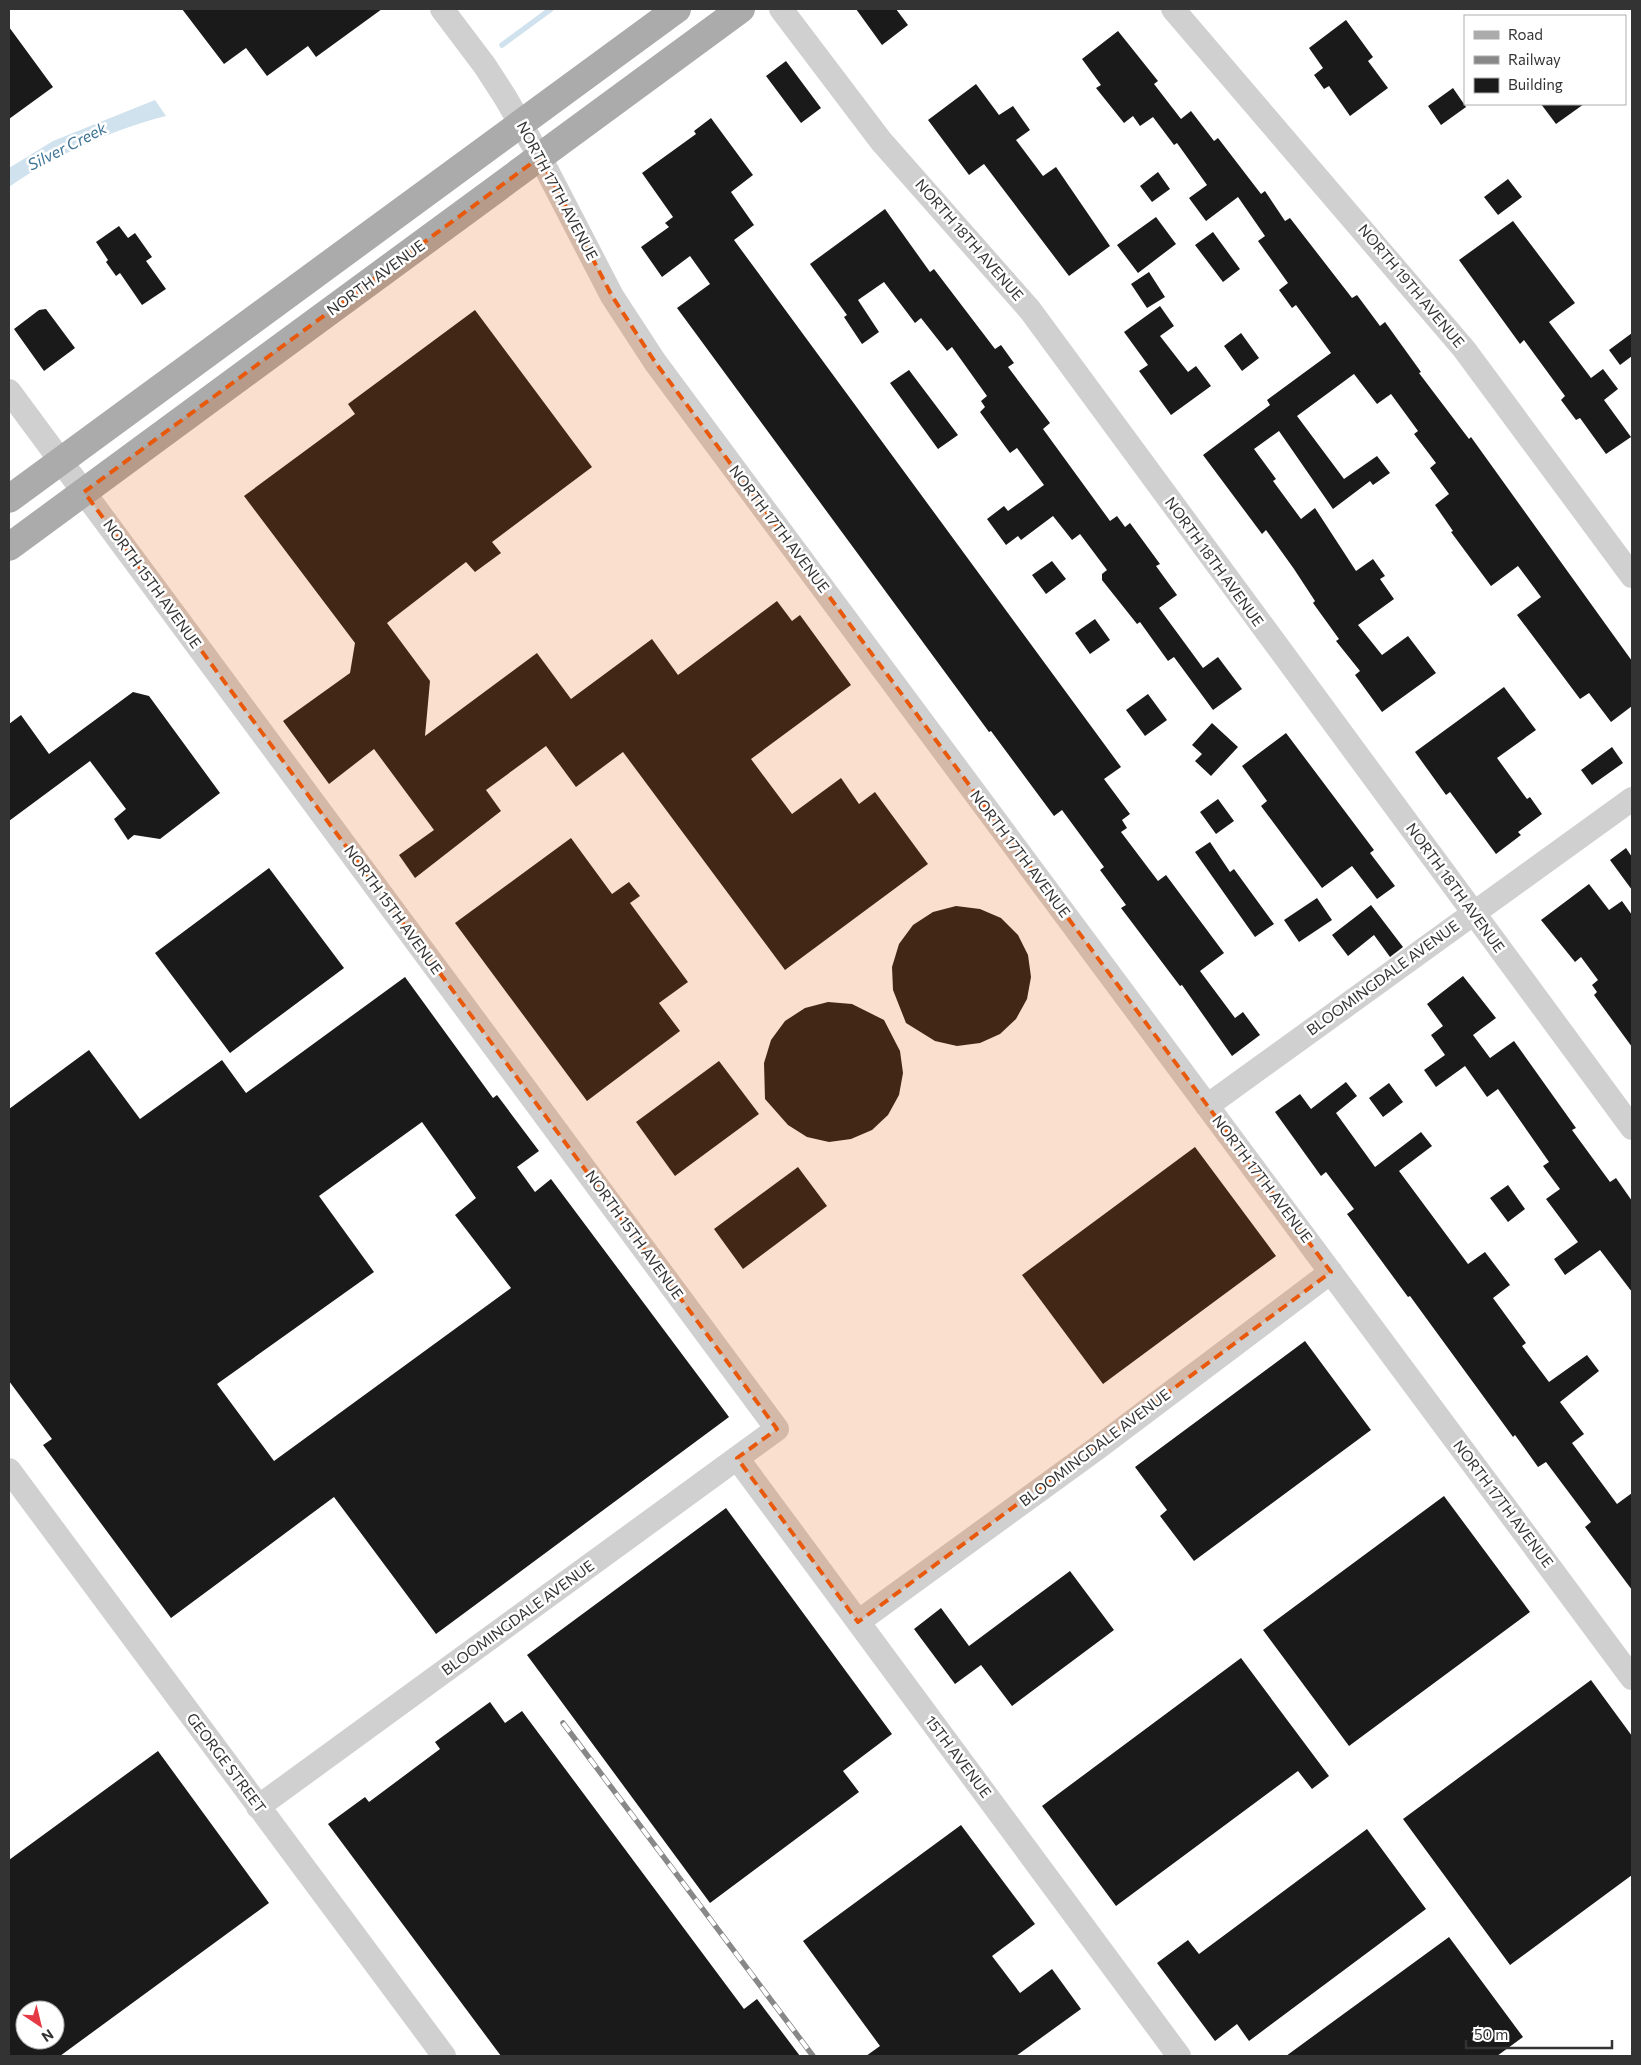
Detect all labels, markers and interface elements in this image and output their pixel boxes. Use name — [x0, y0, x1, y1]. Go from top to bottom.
legend — [1464, 15, 1626, 105]
text: Road — [1508, 25, 1543, 43]
text: Railway — [1508, 50, 1561, 68]
text: Building — [1508, 75, 1563, 93]
water label: Silver Creek — [24, 117, 110, 174]
street label: NORTH 17TH AVENUE — [514, 118, 602, 263]
street label: NORTH 18TH AVENUE — [912, 175, 1028, 304]
street label: NORTH 19TH AVENUE — [1355, 220, 1469, 351]
street label: NORTH AVENUE — [323, 236, 428, 319]
street label: NORTH 17TH AVENUE — [726, 461, 834, 596]
street label: NORTH 18TH AVENUE — [1162, 493, 1268, 630]
street label: NORTH 15TH AVENUE — [100, 515, 206, 652]
street label: NORTH 17TH AVENUE — [967, 786, 1075, 921]
street label: NORTH 18TH AVENUE — [1403, 819, 1509, 956]
street label: NORTH 15TH AVENUE — [341, 841, 447, 978]
street label: BLOOMINGDALE AVENUE — [1303, 916, 1462, 1039]
street label: NORTH 17TH AVENUE — [1209, 1111, 1317, 1246]
street label: NORTH 15TH AVENUE — [582, 1166, 688, 1303]
street label: BLOOMINGDALE AVENUE — [1015, 1385, 1173, 1510]
street label: NORTH 17TH AVENUE — [1450, 1436, 1558, 1571]
street label: BLOOMINGDALE AVENUE — [438, 1556, 597, 1679]
street label: GEORGE STREET — [183, 1709, 270, 1816]
street label: 15TH AVENUE — [922, 1712, 996, 1801]
north arrow — [15, 2000, 65, 2050]
scale bar — [1466, 2018, 1612, 2050]
text: 50 m — [1474, 2025, 1508, 2043]
text: N — [39, 2026, 57, 2046]

